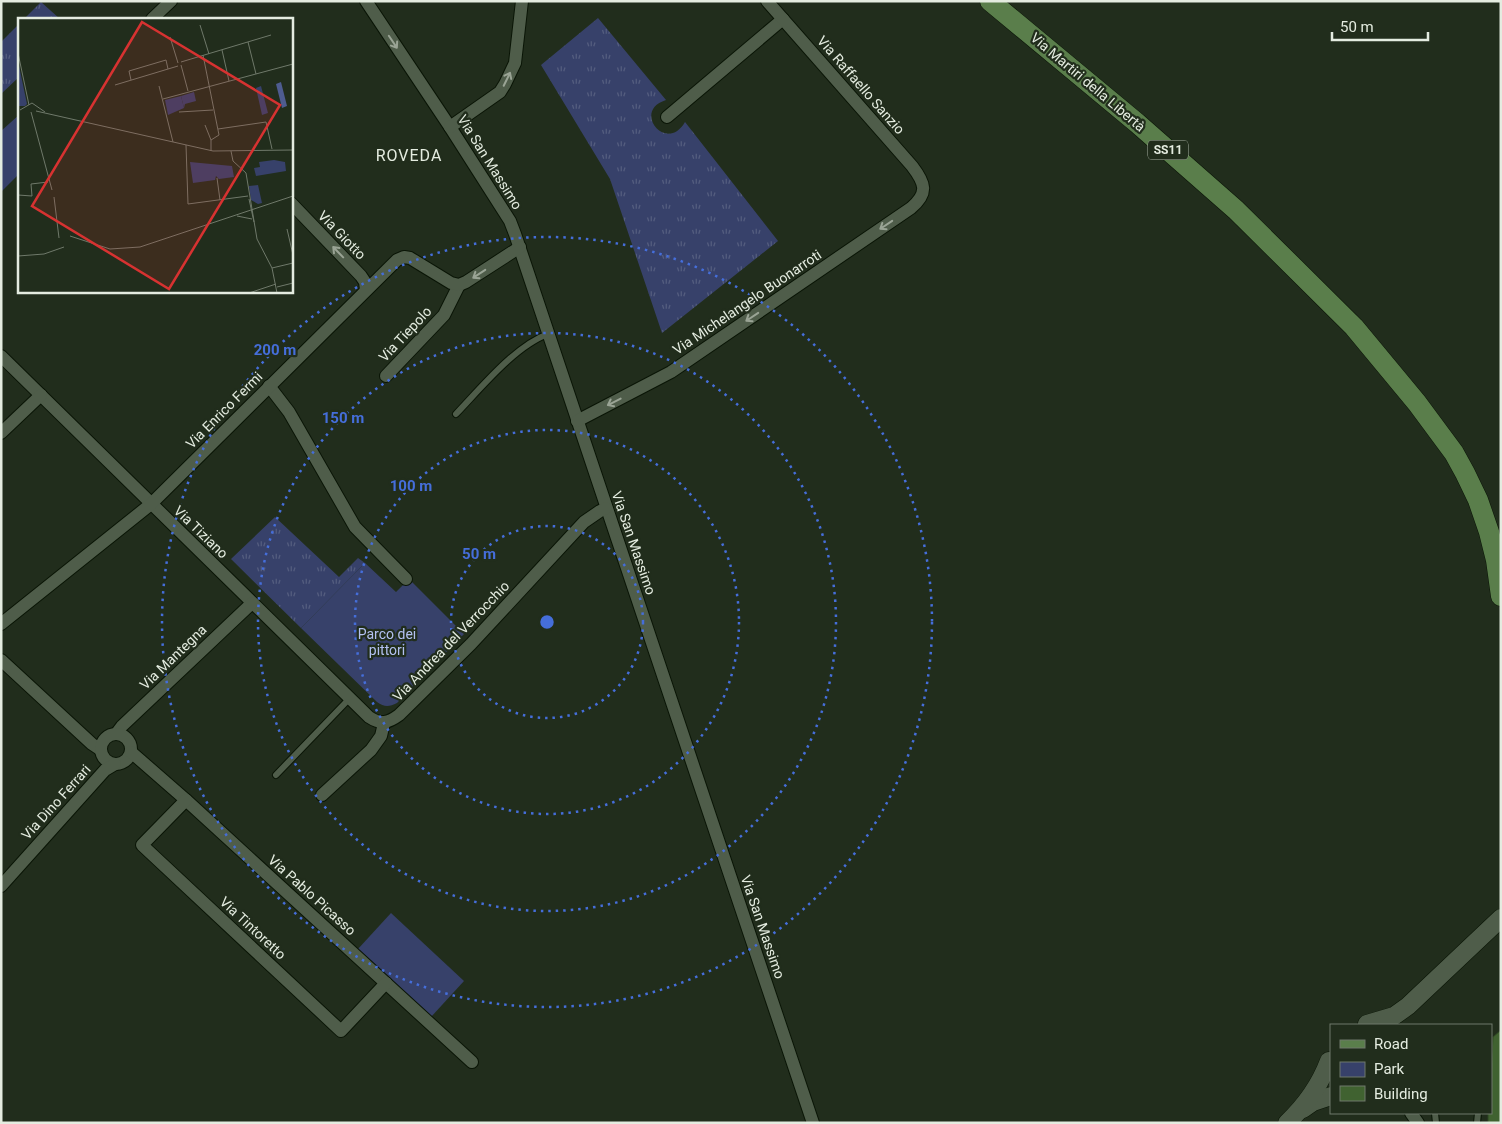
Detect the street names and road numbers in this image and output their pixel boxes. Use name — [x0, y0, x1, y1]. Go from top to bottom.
street label: Via Martiri della Libertà — [1027, 29, 1149, 135]
street label: Via Raffaello Sanzio — [814, 33, 908, 137]
street label: Via San Massimo — [454, 112, 526, 212]
road number: SS11 — [1148, 140, 1188, 160]
street label: Via Giotto — [315, 207, 369, 263]
street label: Via Michelangelo Buonarroti — [670, 246, 824, 358]
street label: Via Tiepolo — [375, 303, 435, 365]
street label: Via Enrico Fermi — [182, 368, 266, 452]
street label: Via San Massimo — [609, 489, 659, 597]
street label: Via Tiziano — [171, 502, 231, 562]
street label: Via Andrea del Verrocchio — [389, 578, 513, 704]
street label: Via Mantegna — [136, 621, 210, 693]
street label: Via Dino Ferrari — [18, 761, 94, 843]
street label: Via Pablo Picasso — [265, 852, 359, 938]
street label: Via San Massimo — [738, 873, 788, 981]
street label: Via Tintoretto — [217, 893, 289, 963]

